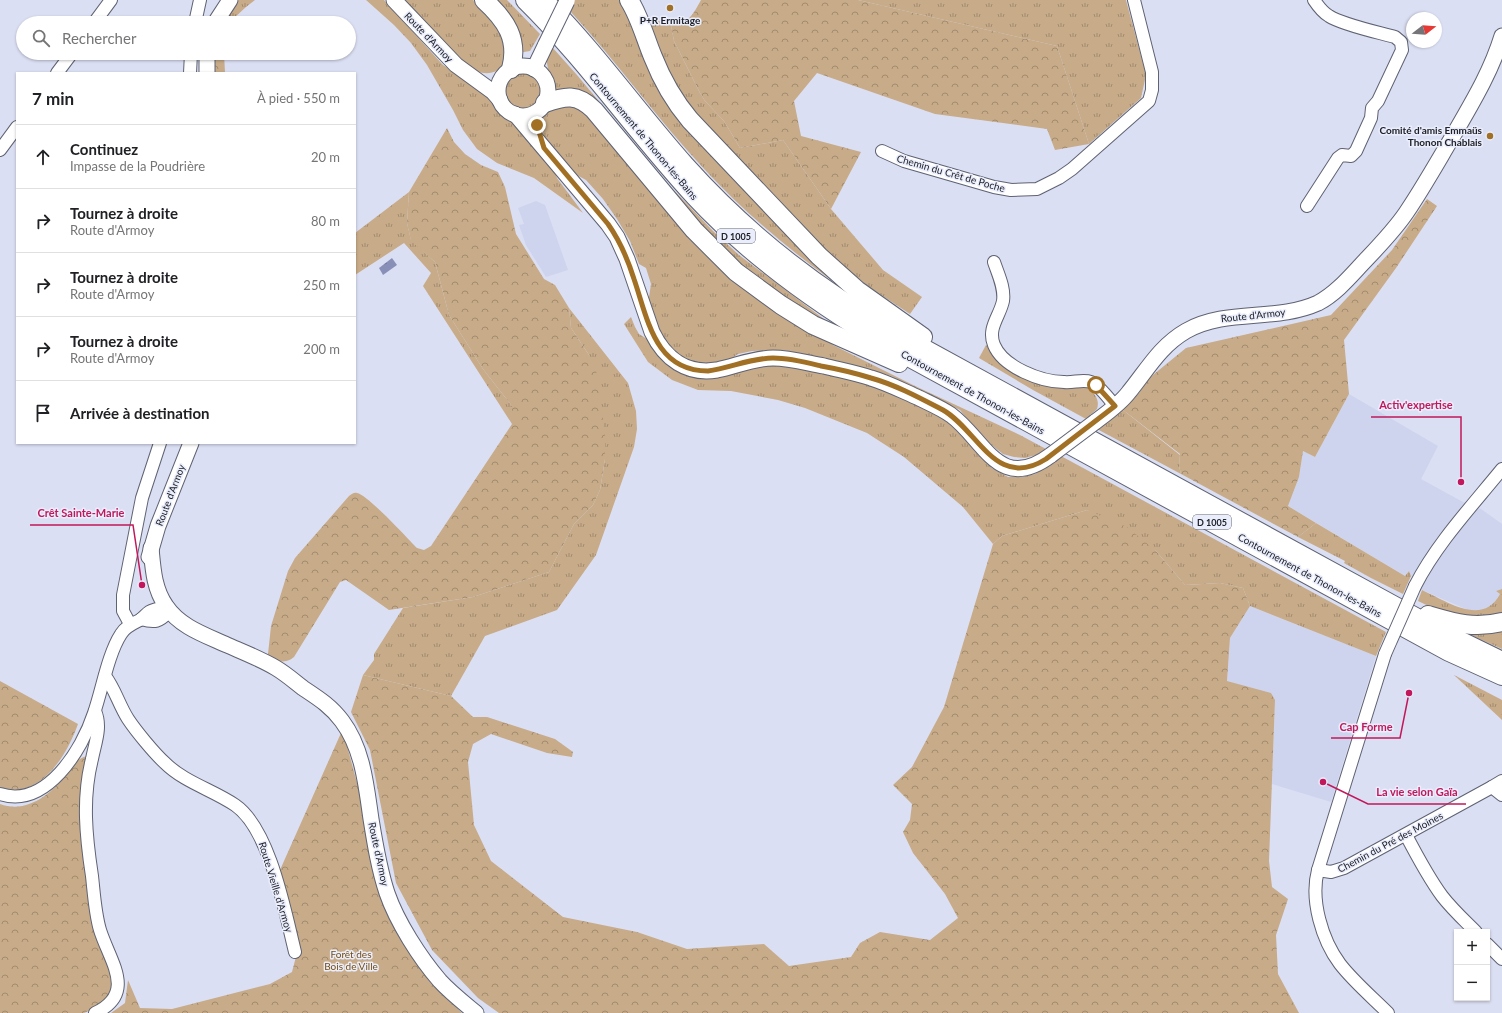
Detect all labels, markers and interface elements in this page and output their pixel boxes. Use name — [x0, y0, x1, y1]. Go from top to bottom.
marker: P+R Ermitage — [665, 3, 675, 13]
street label: Route d'Armoy — [402, 9, 456, 65]
north arrow — [1406, 12, 1442, 48]
place label: P+R Ermitage — [640, 14, 701, 26]
search box — [16, 16, 356, 60]
icon: search — [30, 27, 52, 49]
text: Rechercher — [62, 29, 136, 47]
street label: Contournement de Thonon-les-Bains — [587, 70, 701, 202]
text: 7 min — [32, 88, 74, 109]
text: À pied · 550 m — [257, 90, 340, 106]
route end — [528, 116, 546, 134]
place label: Comité d'amis Emmaüs Thonon Chablais — [1379, 124, 1483, 148]
marker: Comité d'amis Emmaüs Thonon Chablais — [1485, 131, 1495, 141]
text: Continuez — [70, 140, 138, 158]
icon: ahead — [32, 146, 54, 168]
text: 20 m — [311, 149, 340, 165]
street label: Chemin du Crêt de Poche — [896, 152, 1006, 194]
text: Impasse de la Poudrière — [70, 158, 205, 174]
text: Tournez à droite — [70, 204, 178, 222]
icon: right — [32, 210, 54, 232]
text: 80 m — [311, 213, 340, 229]
text: Route d'Armoy — [70, 222, 154, 238]
road number: D 1005 — [717, 229, 755, 243]
text: Tournez à droite — [70, 268, 178, 286]
icon: right — [32, 274, 54, 296]
text: 250 m — [303, 277, 340, 293]
text: Route d'Armoy — [70, 286, 154, 302]
street label: Route d'Armoy — [1220, 306, 1287, 324]
text: Tournez à droite — [70, 332, 178, 350]
icon: right — [32, 338, 54, 360]
text: 200 m — [303, 341, 340, 357]
street label: Contournement de Thonon-les-Bains — [899, 347, 1047, 437]
text: Route d'Armoy — [70, 350, 154, 366]
route start — [1087, 376, 1105, 394]
callout: Activ'expertise — [1371, 394, 1461, 417]
text: Activ'expertise — [1378, 398, 1453, 411]
icon: arrive — [32, 402, 54, 424]
text: Arrivée à destination — [70, 404, 209, 422]
street label: Route d'Armoy — [153, 462, 188, 527]
callout: Crêt Sainte-Marie — [30, 502, 133, 525]
text: Crêt Sainte-Marie — [38, 506, 125, 519]
road number: D 1005 — [1193, 515, 1231, 529]
street label: Contournement de Thonon-les-Bains — [1236, 530, 1384, 620]
callout: Cap Forme — [1331, 715, 1400, 738]
text: Cap Forme — [1339, 720, 1393, 733]
callout: La vie selon Gaïa — [1368, 781, 1466, 804]
text: La vie selon Gaïa — [1376, 785, 1458, 798]
street label: Chemin du Pré des Moines — [1335, 809, 1445, 875]
street label: Route d'Armoy — [366, 821, 392, 888]
street label: Route Vieille d'Armoy — [257, 840, 296, 935]
map controls — [1454, 929, 1490, 1001]
button: + — [1454, 929, 1490, 965]
park label: Forêt des Bois de Ville — [324, 948, 378, 972]
button: − — [1454, 965, 1490, 1001]

